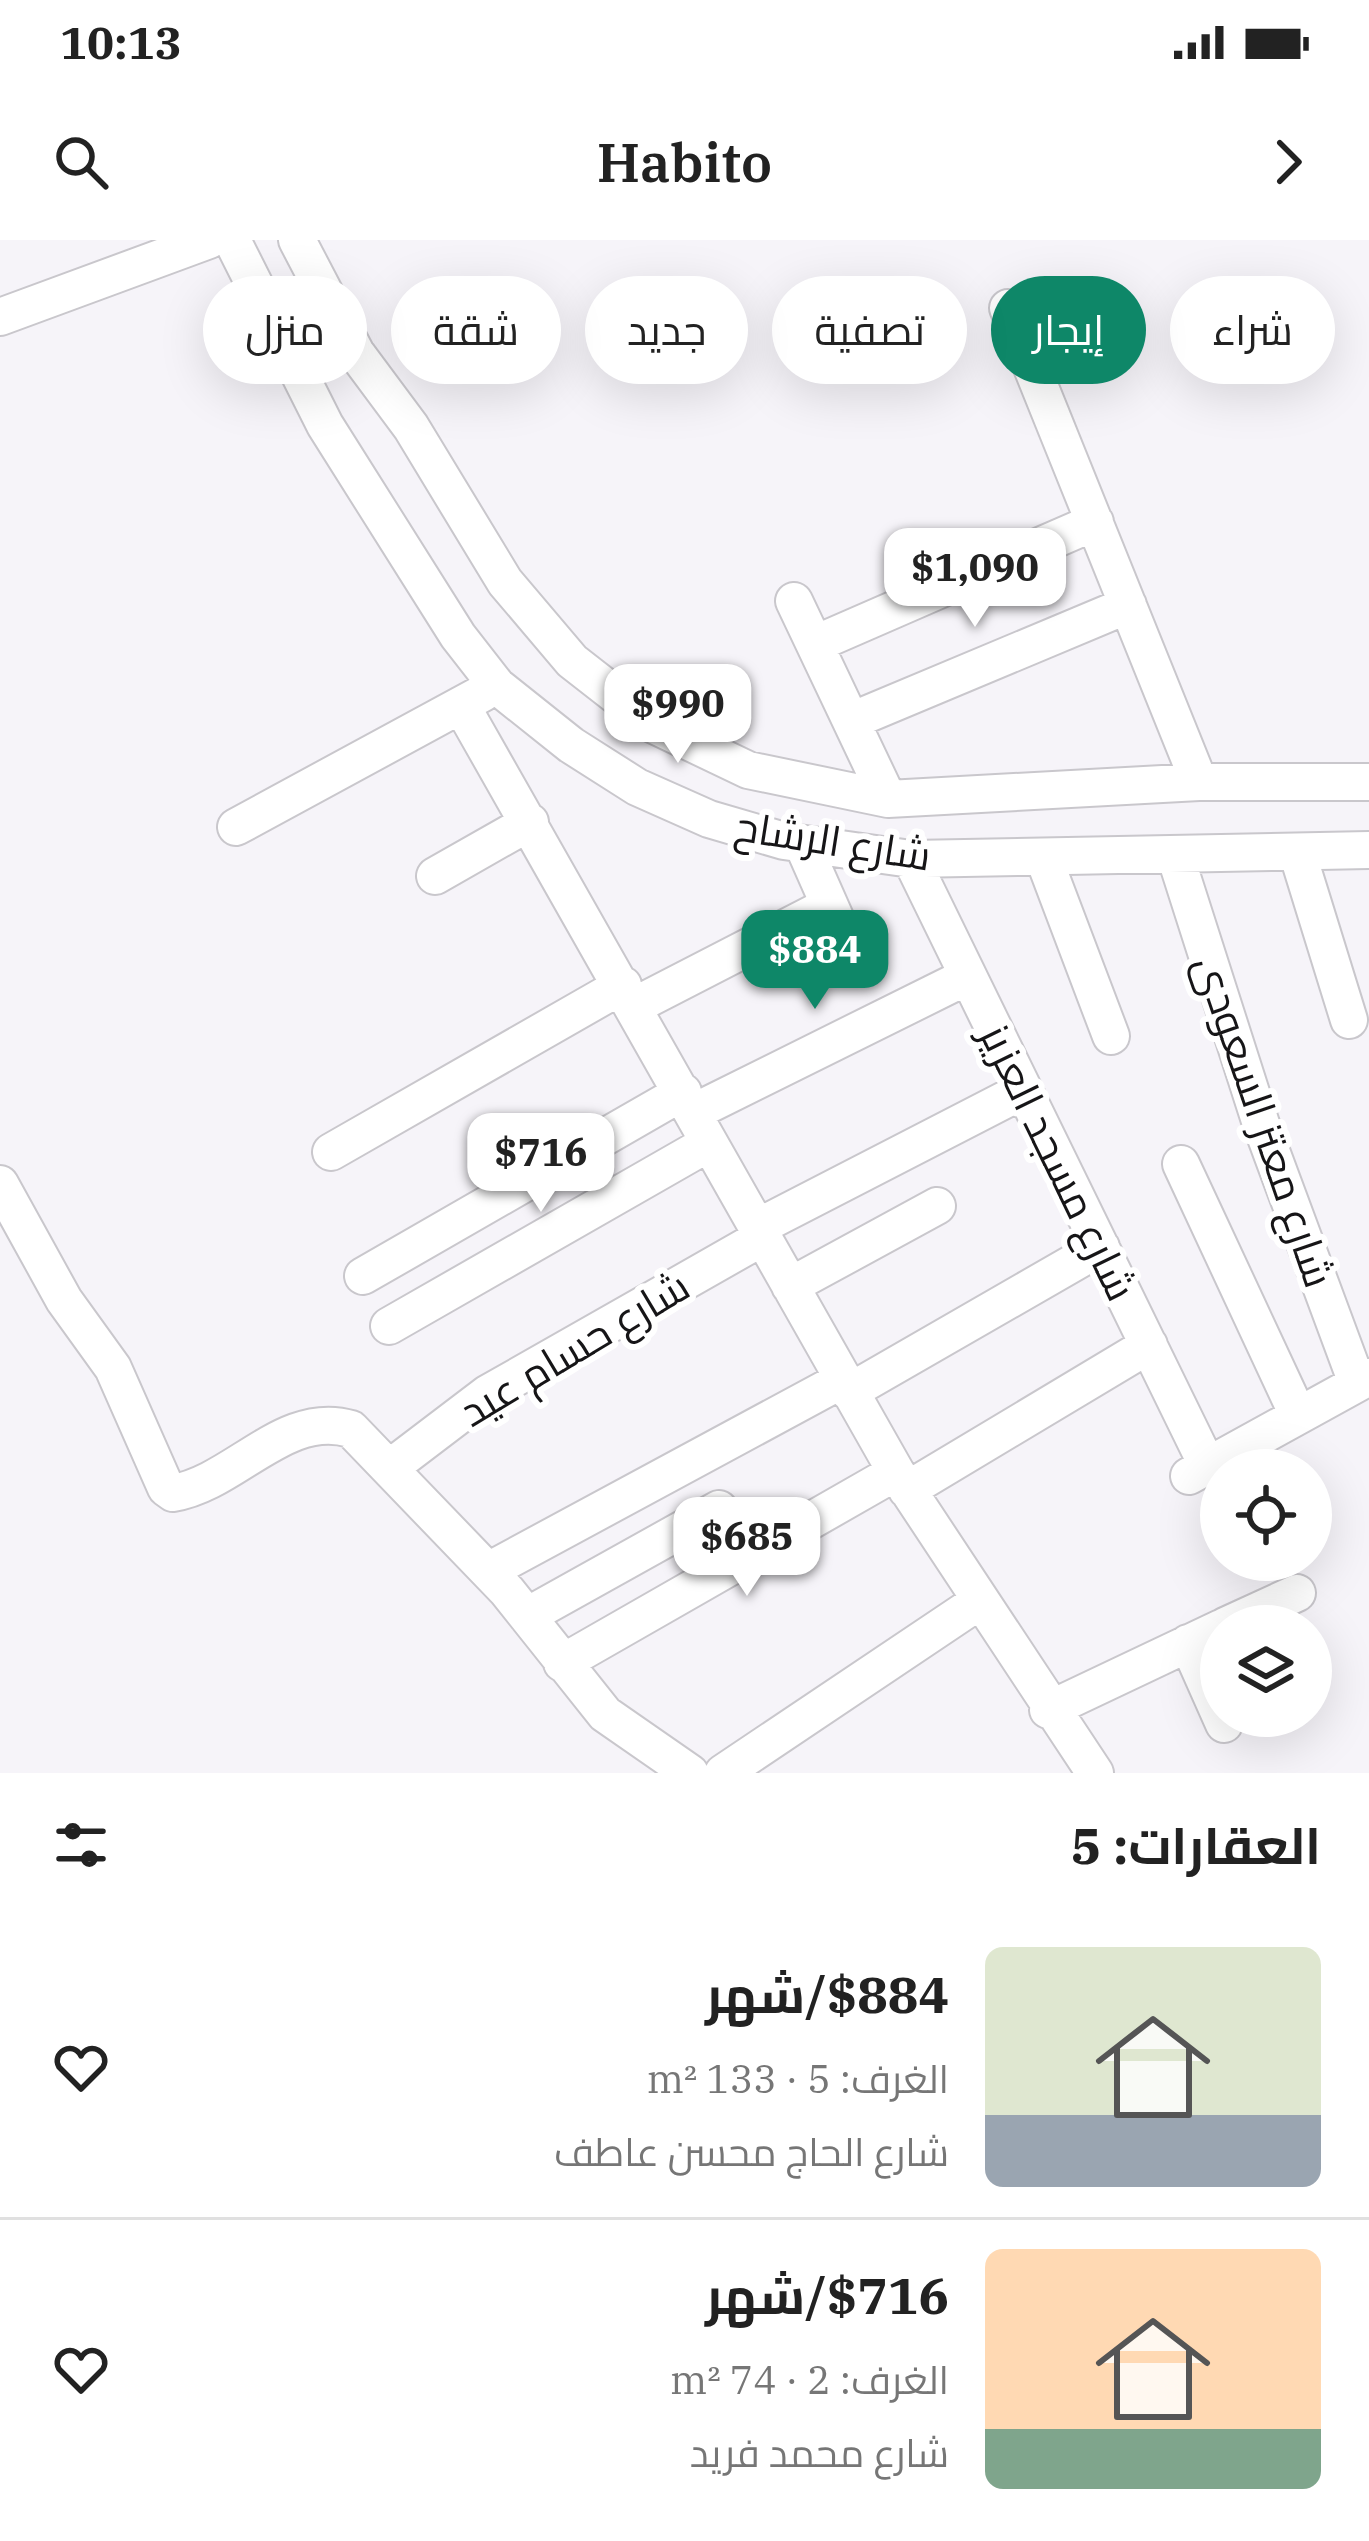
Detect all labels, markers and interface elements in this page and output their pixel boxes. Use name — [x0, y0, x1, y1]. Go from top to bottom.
text: 10:13 — [60, 13, 182, 71]
text: Habito — [597, 127, 772, 197]
icon: search — [48, 129, 114, 195]
icon: forward — [1255, 129, 1321, 195]
chip: منزل — [203, 276, 367, 384]
chip: شقة — [391, 276, 561, 384]
chip: جديد — [585, 276, 748, 384]
chip: تصفية — [772, 276, 967, 384]
chip: إيجار — [991, 276, 1146, 384]
chip: شراء — [1170, 276, 1335, 384]
pin: $1,090 — [877, 528, 1073, 630]
text: $1,090 — [911, 541, 1039, 592]
pin: $990 — [607, 664, 749, 766]
text: $990 — [631, 677, 725, 728]
street label: شارع الرشاح — [731, 797, 935, 884]
pin: $884 — [744, 910, 886, 1012]
text: $884 — [768, 923, 862, 974]
street label: شارع معتز السعودى — [1182, 948, 1348, 1294]
street label: شارع مسجد العزيز — [967, 1013, 1150, 1310]
pin: $716 — [470, 1113, 612, 1215]
text: $716 — [494, 1126, 588, 1177]
street label: شارع حسام عيد — [449, 1258, 700, 1440]
map controls — [1200, 1449, 1332, 1737]
button: locate — [1200, 1449, 1332, 1581]
pin: $685 — [676, 1497, 818, 1599]
text: $685 — [700, 1510, 794, 1561]
button: layers — [1200, 1605, 1332, 1737]
icon: filters — [48, 1812, 114, 1878]
text: العقارات: 5 — [1071, 1812, 1321, 1878]
text: $884/شهر — [705, 1961, 949, 2027]
icon: home — [1081, 1995, 1225, 2139]
icon: heart — [48, 2034, 114, 2100]
text: الغرف: 5 · 133 m² — [647, 2053, 949, 2104]
text: شارع الحاج محسن عاطف — [554, 2126, 949, 2177]
text: $716/شهر — [705, 2262, 949, 2328]
icon: home — [1081, 2297, 1225, 2441]
icon: heart — [48, 2336, 114, 2402]
text: الغرف: 2 · 74 m² — [670, 2354, 949, 2405]
text: شارع محمد فريد — [690, 2427, 949, 2478]

